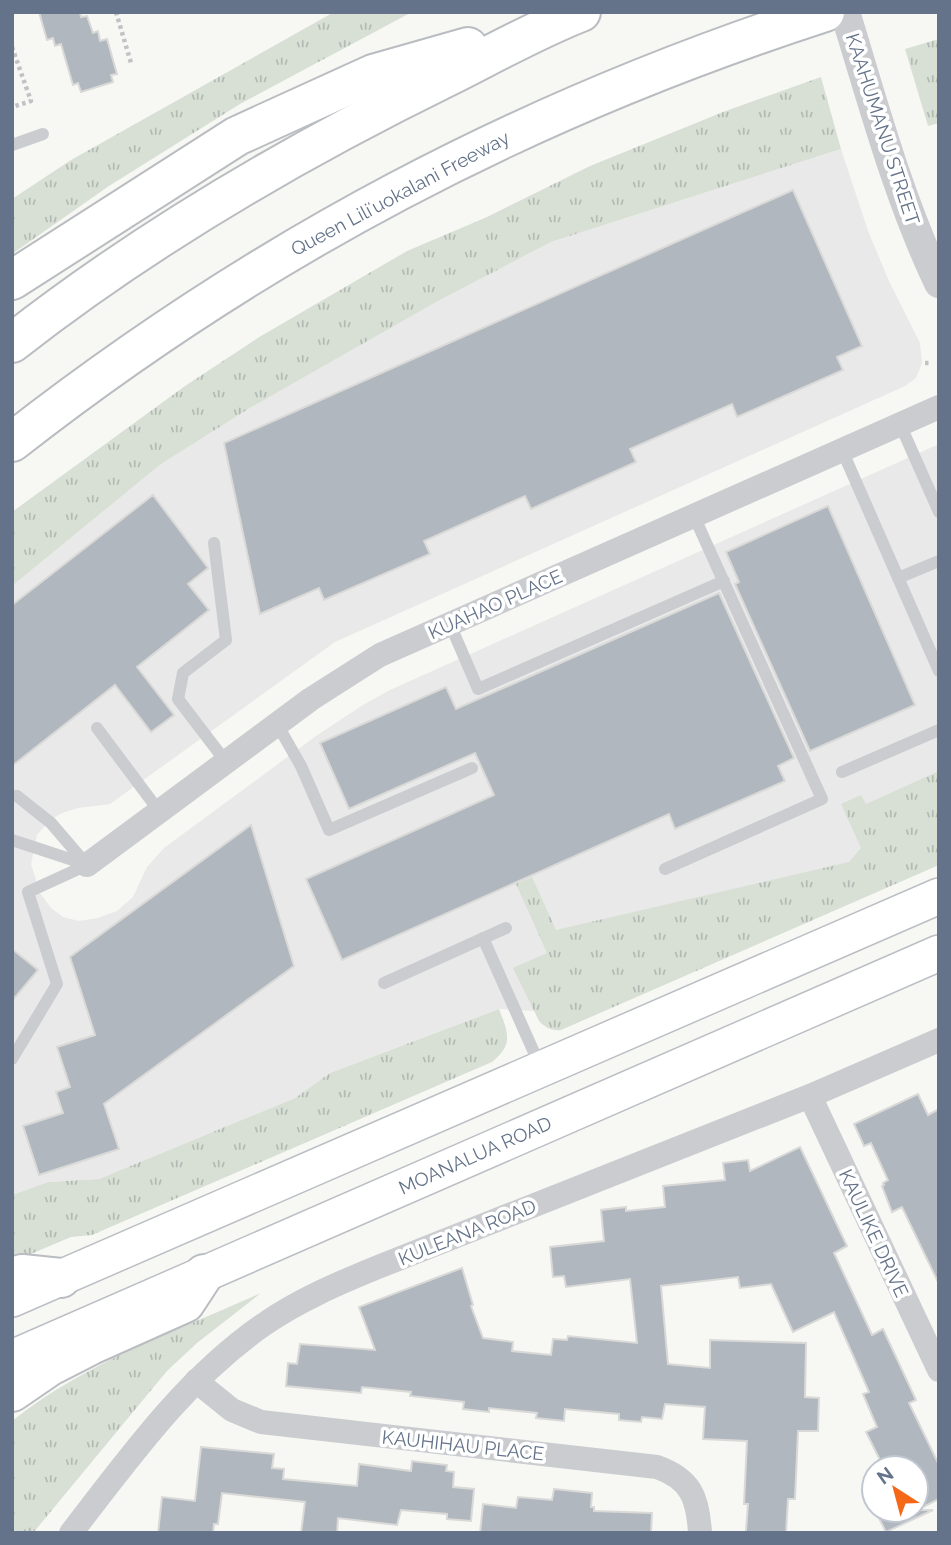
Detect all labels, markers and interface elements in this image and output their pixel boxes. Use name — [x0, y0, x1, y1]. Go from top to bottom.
street label: KAAHUMANU STREET — [842, 31, 924, 228]
street label: Queen Liliʻuokalani Freeway — [287, 126, 513, 260]
street label: KUAHAO PLACE — [425, 565, 565, 643]
street label: MOANALUA ROAD — [395, 1111, 555, 1199]
street label: KAULIKE DRIVE — [835, 1166, 913, 1300]
street label: KULEANA ROAD — [395, 1194, 539, 1270]
street label: KAUHIHAU PLACE — [381, 1426, 545, 1464]
north arrow — [860, 1454, 930, 1524]
text: N — [873, 1462, 897, 1488]

